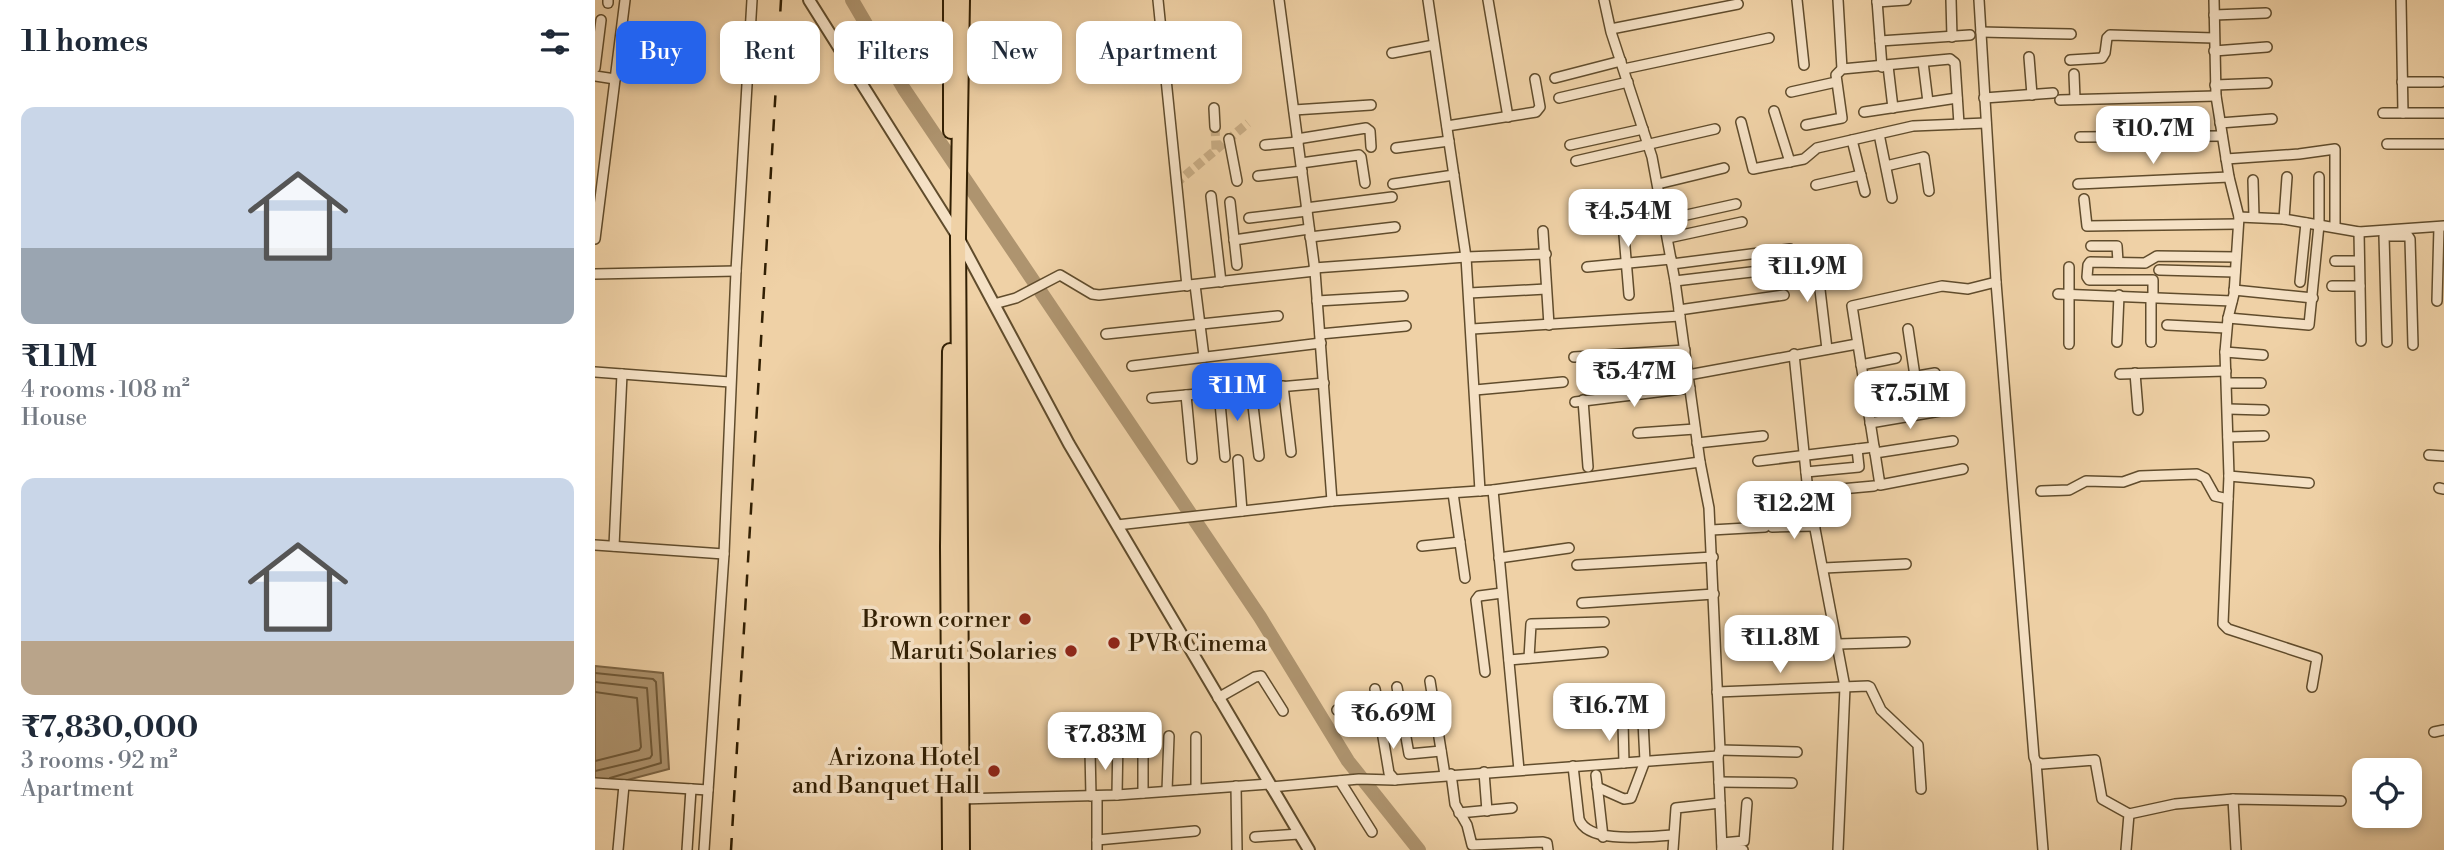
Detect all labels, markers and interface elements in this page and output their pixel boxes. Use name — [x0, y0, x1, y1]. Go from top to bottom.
chip: Buy — [616, 21, 706, 84]
chip: Rent — [720, 21, 820, 84]
chip: Filters — [834, 21, 953, 84]
chip: New — [967, 21, 1062, 84]
chip: Apartment — [1076, 21, 1242, 84]
text: 11 homes — [21, 23, 148, 61]
icon: filters — [536, 23, 574, 61]
pin: ₹10.7M — [2096, 106, 2210, 166]
text: ₹10.7M — [2112, 115, 2194, 143]
icon: home — [235, 153, 361, 279]
pin: ₹4.54M — [1571, 190, 1685, 249]
text: ₹4.54M — [1585, 198, 1671, 226]
pin: ₹11.9M — [1750, 244, 1864, 304]
text: ₹11.9M — [1767, 253, 1847, 281]
text: ₹11M — [21, 338, 97, 376]
pin: ₹5.47M — [1577, 350, 1691, 409]
text: ₹5.47M — [1592, 358, 1676, 386]
pin: ₹11M — [1196, 364, 1278, 423]
text: ₹11M — [1208, 372, 1266, 400]
pin: ₹7.51M — [1853, 372, 1967, 431]
text: 4 rooms · 108 m² — [21, 376, 190, 404]
text: ₹7.51M — [1870, 380, 1950, 408]
text: House — [21, 404, 87, 432]
pin: ₹12.2M — [1737, 482, 1851, 541]
text: ₹12.2M — [1753, 490, 1835, 518]
icon: home — [235, 524, 361, 650]
place label: Brown corner — [861, 605, 1011, 635]
marker: Brown corner — [1017, 611, 1033, 627]
pin: ₹11.8M — [1723, 616, 1837, 675]
text: ₹11.8M — [1740, 624, 1820, 652]
place label: PVR Cinema — [1128, 629, 1268, 659]
marker: PVR Cinema — [1106, 635, 1122, 651]
place label: Maruti Solaries — [890, 637, 1057, 667]
marker: Maruti Solaries — [1063, 643, 1079, 659]
pin: ₹16.7M — [1552, 684, 1666, 743]
pin: ₹6.69M — [1336, 692, 1450, 751]
text: ₹16.7M — [1569, 692, 1649, 720]
text: ₹6.69M — [1351, 700, 1436, 728]
text: ₹7,830,000 — [21, 709, 198, 747]
pin: ₹7.83M — [1048, 712, 1162, 772]
text: ₹7.83M — [1064, 721, 1146, 749]
place label: Arizona Hotel and Banquet Hall — [792, 743, 980, 801]
text: 3 rooms · 92 m² — [21, 747, 177, 775]
map controls — [2352, 758, 2422, 828]
button: locate — [2352, 758, 2422, 828]
marker: Arizona Hotel and Banquet Hall — [986, 763, 1002, 779]
text: Apartment — [21, 775, 134, 803]

